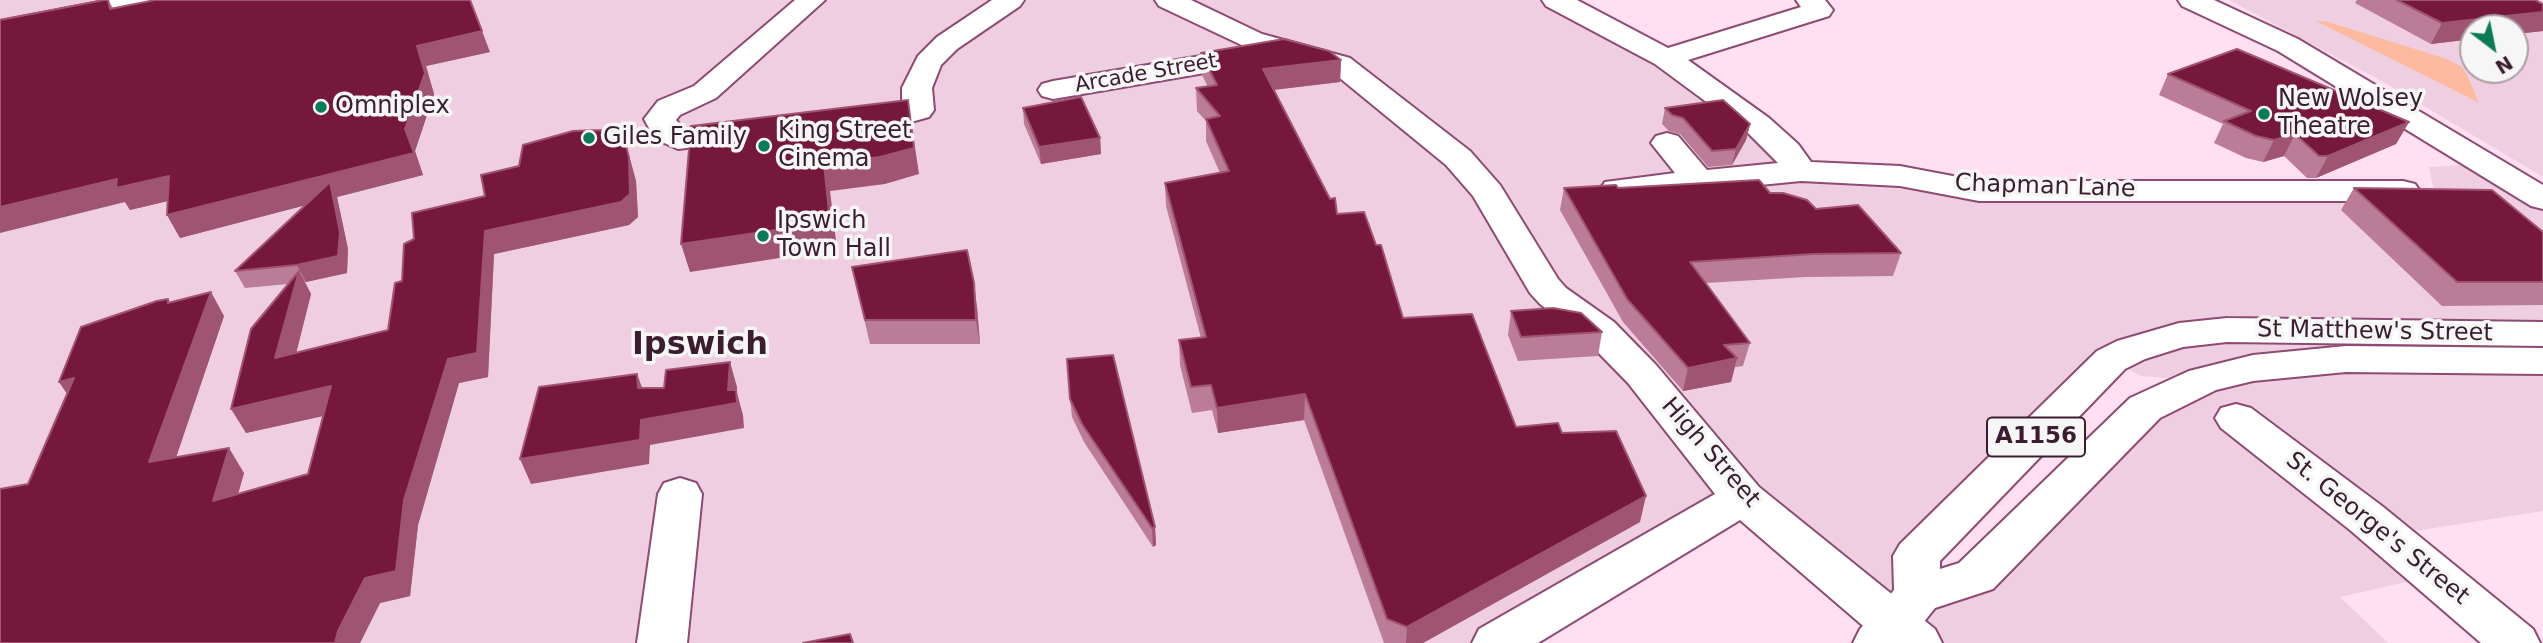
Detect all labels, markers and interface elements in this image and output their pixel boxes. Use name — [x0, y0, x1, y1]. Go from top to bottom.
north arrow — [2459, 14, 2529, 84]
street label: Arcade Street — [1073, 49, 1219, 99]
text: N — [2491, 52, 2517, 79]
place label: New Wolsey Theatre — [2278, 86, 2423, 142]
place label: Omniplex — [335, 93, 450, 121]
marker: Omniplex — [313, 99, 329, 115]
marker: New Wolsey Theatre — [2256, 106, 2272, 122]
place label: King Street Cinema — [778, 118, 911, 174]
place label: Giles Family — [603, 124, 747, 152]
marker: Giles Family — [581, 130, 597, 146]
marker: King Street Cinema — [756, 138, 772, 154]
street label: Chapman Lane — [1954, 169, 2136, 205]
place label: Ipswich Town Hall — [777, 208, 891, 264]
marker: Ipswich Town Hall — [755, 228, 771, 244]
street label: St Matthew's Street — [2257, 316, 2493, 348]
district label: Ipswich — [632, 327, 768, 365]
street label: High Street — [1655, 392, 1765, 514]
road number: A1156 — [1987, 418, 2085, 457]
street label: St. George's Street — [2280, 446, 2474, 612]

